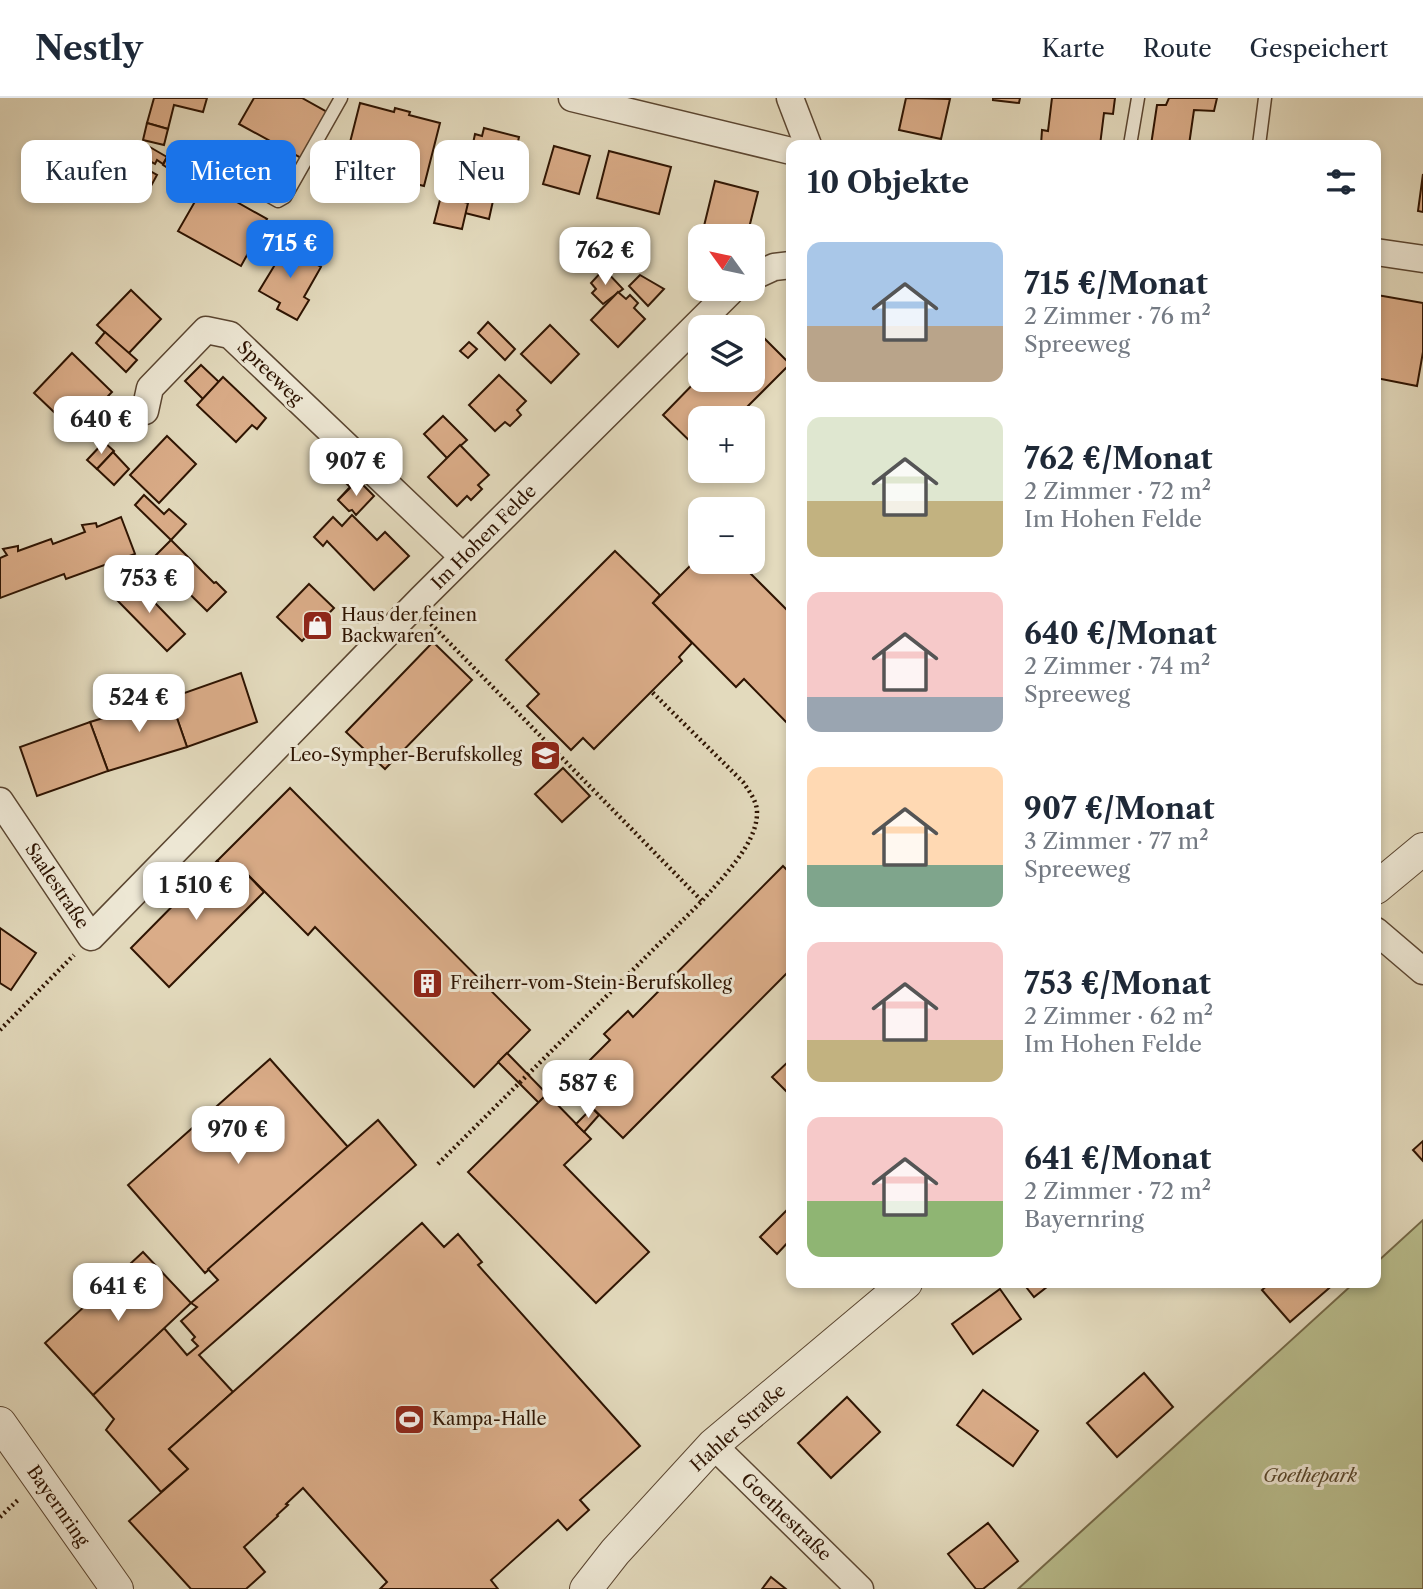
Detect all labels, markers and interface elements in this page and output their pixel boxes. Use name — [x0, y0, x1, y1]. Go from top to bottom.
text: Nestly — [35, 28, 143, 69]
text: Karte — [1041, 34, 1105, 63]
text: Route — [1143, 34, 1212, 63]
text: Gespeichert — [1250, 34, 1388, 63]
chip: Kaufen — [21, 140, 152, 203]
chip: Mieten — [166, 140, 296, 203]
chip: Filter — [310, 140, 420, 203]
chip: Neu — [434, 140, 529, 203]
icon: filters — [1322, 163, 1360, 201]
text: 10 Objekte — [807, 164, 969, 201]
pin: 715 € — [241, 220, 339, 280]
north arrow — [688, 224, 765, 301]
map controls — [688, 224, 765, 574]
pin: 762 € — [556, 228, 654, 287]
text: 715 € — [262, 229, 318, 257]
text: 762 € — [575, 236, 635, 264]
text: 715 €/Monat — [1024, 265, 1208, 302]
icon: home — [863, 270, 947, 354]
text: 2 Zimmer · 76 m² — [1024, 302, 1211, 330]
button: layers — [688, 315, 765, 392]
text: Spreeweg — [1024, 330, 1130, 358]
street label: Spreeweg — [232, 336, 308, 410]
pin: 640 € — [52, 396, 150, 456]
text: 640 € — [70, 405, 132, 433]
button: + — [688, 406, 765, 483]
pin: 907 € — [307, 438, 405, 498]
text: 762 €/Monat — [1024, 440, 1213, 477]
icon: home — [863, 445, 947, 529]
text: 907 € — [326, 447, 386, 475]
text: 2 Zimmer · 72 m² — [1024, 477, 1211, 505]
street label: Im Hohen Felde — [427, 480, 541, 594]
button: − — [688, 497, 765, 574]
text: Im Hohen Felde — [1024, 505, 1202, 533]
pin: 753 € — [100, 556, 198, 615]
text: 753 € — [120, 564, 178, 592]
place label: Haus der feinen Backwaren — [341, 604, 477, 647]
shop icon: Haus der feinen Backwaren — [301, 608, 335, 642]
text: 640 €/Monat — [1024, 615, 1217, 652]
icon: home — [863, 620, 947, 704]
text: 2 Zimmer · 74 m² — [1024, 652, 1210, 680]
pin: 524 € — [90, 674, 188, 734]
text: Spreeweg — [1024, 680, 1130, 708]
text: 524 € — [109, 683, 169, 711]
school or university icon: Leo-Sympher-Berufskolleg — [528, 738, 562, 772]
place label: Leo-Sympher-Berufskolleg — [289, 744, 523, 766]
text: 907 €/Monat — [1024, 790, 1215, 827]
icon: home — [863, 795, 947, 879]
text: 3 Zimmer · 77 m² — [1024, 827, 1209, 855]
street label: Saalestraße — [20, 839, 94, 933]
text: Spreeweg — [1024, 855, 1130, 883]
pin: 1 510 € — [131, 862, 261, 922]
text: 1 510 € — [159, 871, 233, 899]
text: 753 €/Monat — [1024, 965, 1211, 1002]
building icon: Freiherr-vom-Stein-Berufskolleg — [410, 966, 444, 1000]
icon: home — [863, 970, 947, 1054]
place label: Freiherr-vom-Stein-Berufskolleg — [450, 972, 733, 994]
text: 2 Zimmer · 62 m² — [1024, 1002, 1213, 1030]
text: Im Hohen Felde — [1024, 1030, 1202, 1058]
pin: 587 € — [539, 1060, 637, 1120]
text: 587 € — [558, 1069, 618, 1097]
pin: 970 € — [189, 1107, 287, 1166]
text: 970 € — [208, 1115, 268, 1143]
text: 641 €/Monat — [1024, 1140, 1211, 1177]
icon: home — [863, 1145, 947, 1229]
text: 2 Zimmer · 72 m² — [1024, 1177, 1211, 1205]
text: Bayernring — [1024, 1205, 1144, 1233]
pin: 641 € — [69, 1264, 167, 1323]
text: 641 € — [89, 1272, 147, 1300]
street label: Hahler Straße — [686, 1380, 790, 1476]
sports icon: Kampa-Halle — [392, 1402, 426, 1436]
place label: Kampa-Halle — [432, 1408, 546, 1430]
street label: Bayernring — [22, 1461, 94, 1551]
park label: Goethepark — [1263, 1465, 1358, 1487]
street label: Goethestraße — [736, 1468, 836, 1566]

